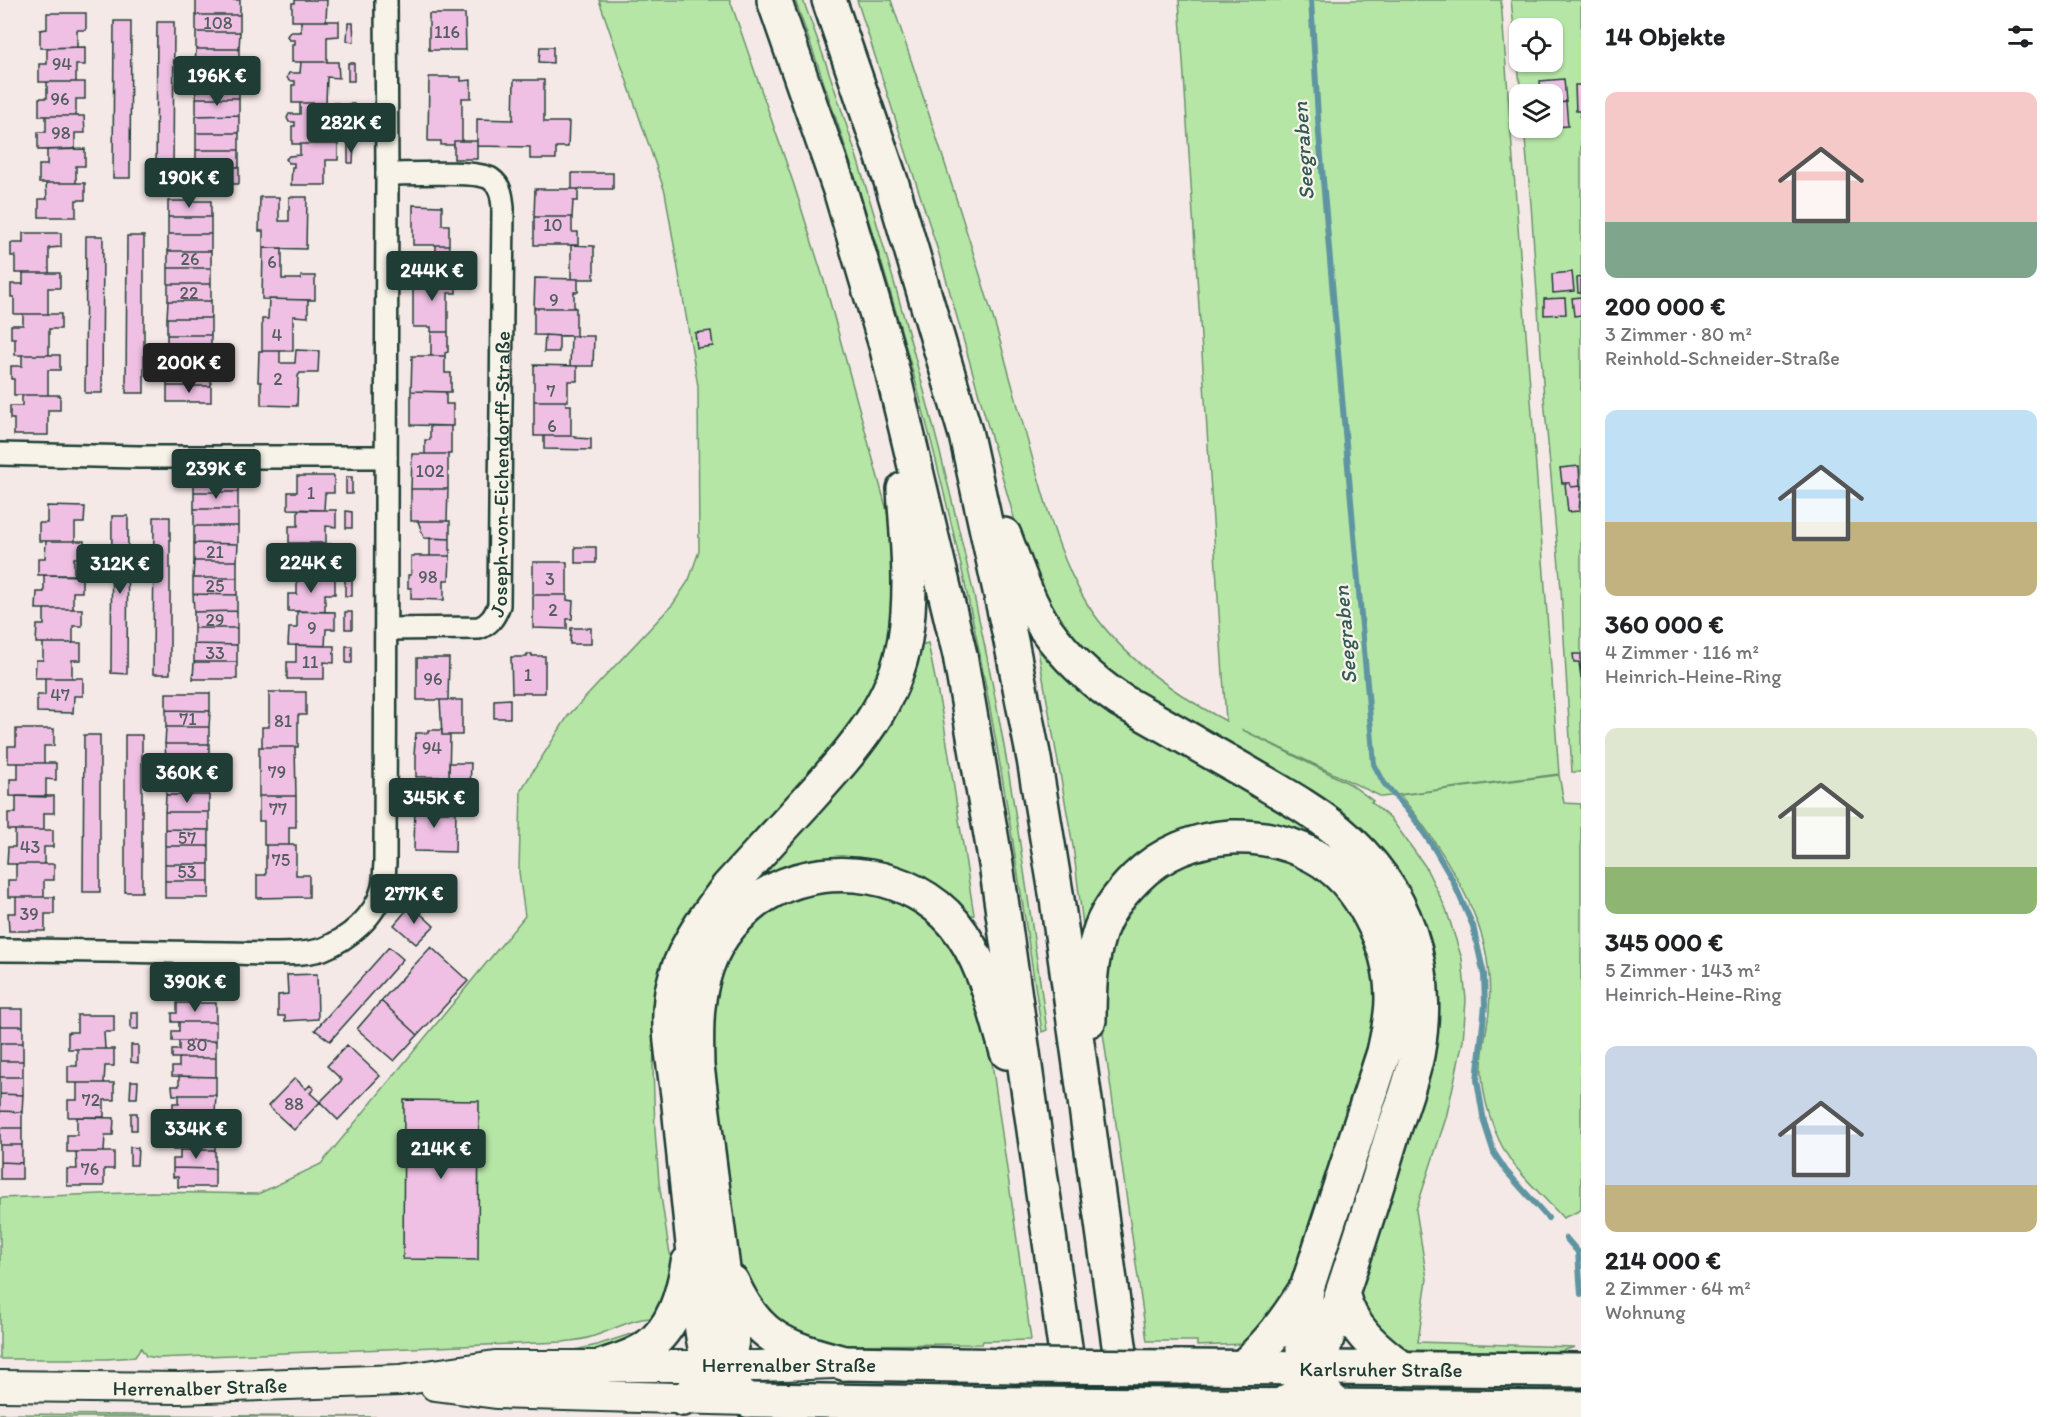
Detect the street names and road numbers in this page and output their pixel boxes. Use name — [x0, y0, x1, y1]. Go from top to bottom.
street label: Joseph-von-Eichendorff-Straße — [483, 331, 514, 621]
street label: Herrenalber Straße — [702, 1352, 876, 1377]
street label: Karlsruher Straße — [1299, 1355, 1463, 1382]
street label: Herrenalber Straße — [113, 1372, 288, 1401]

